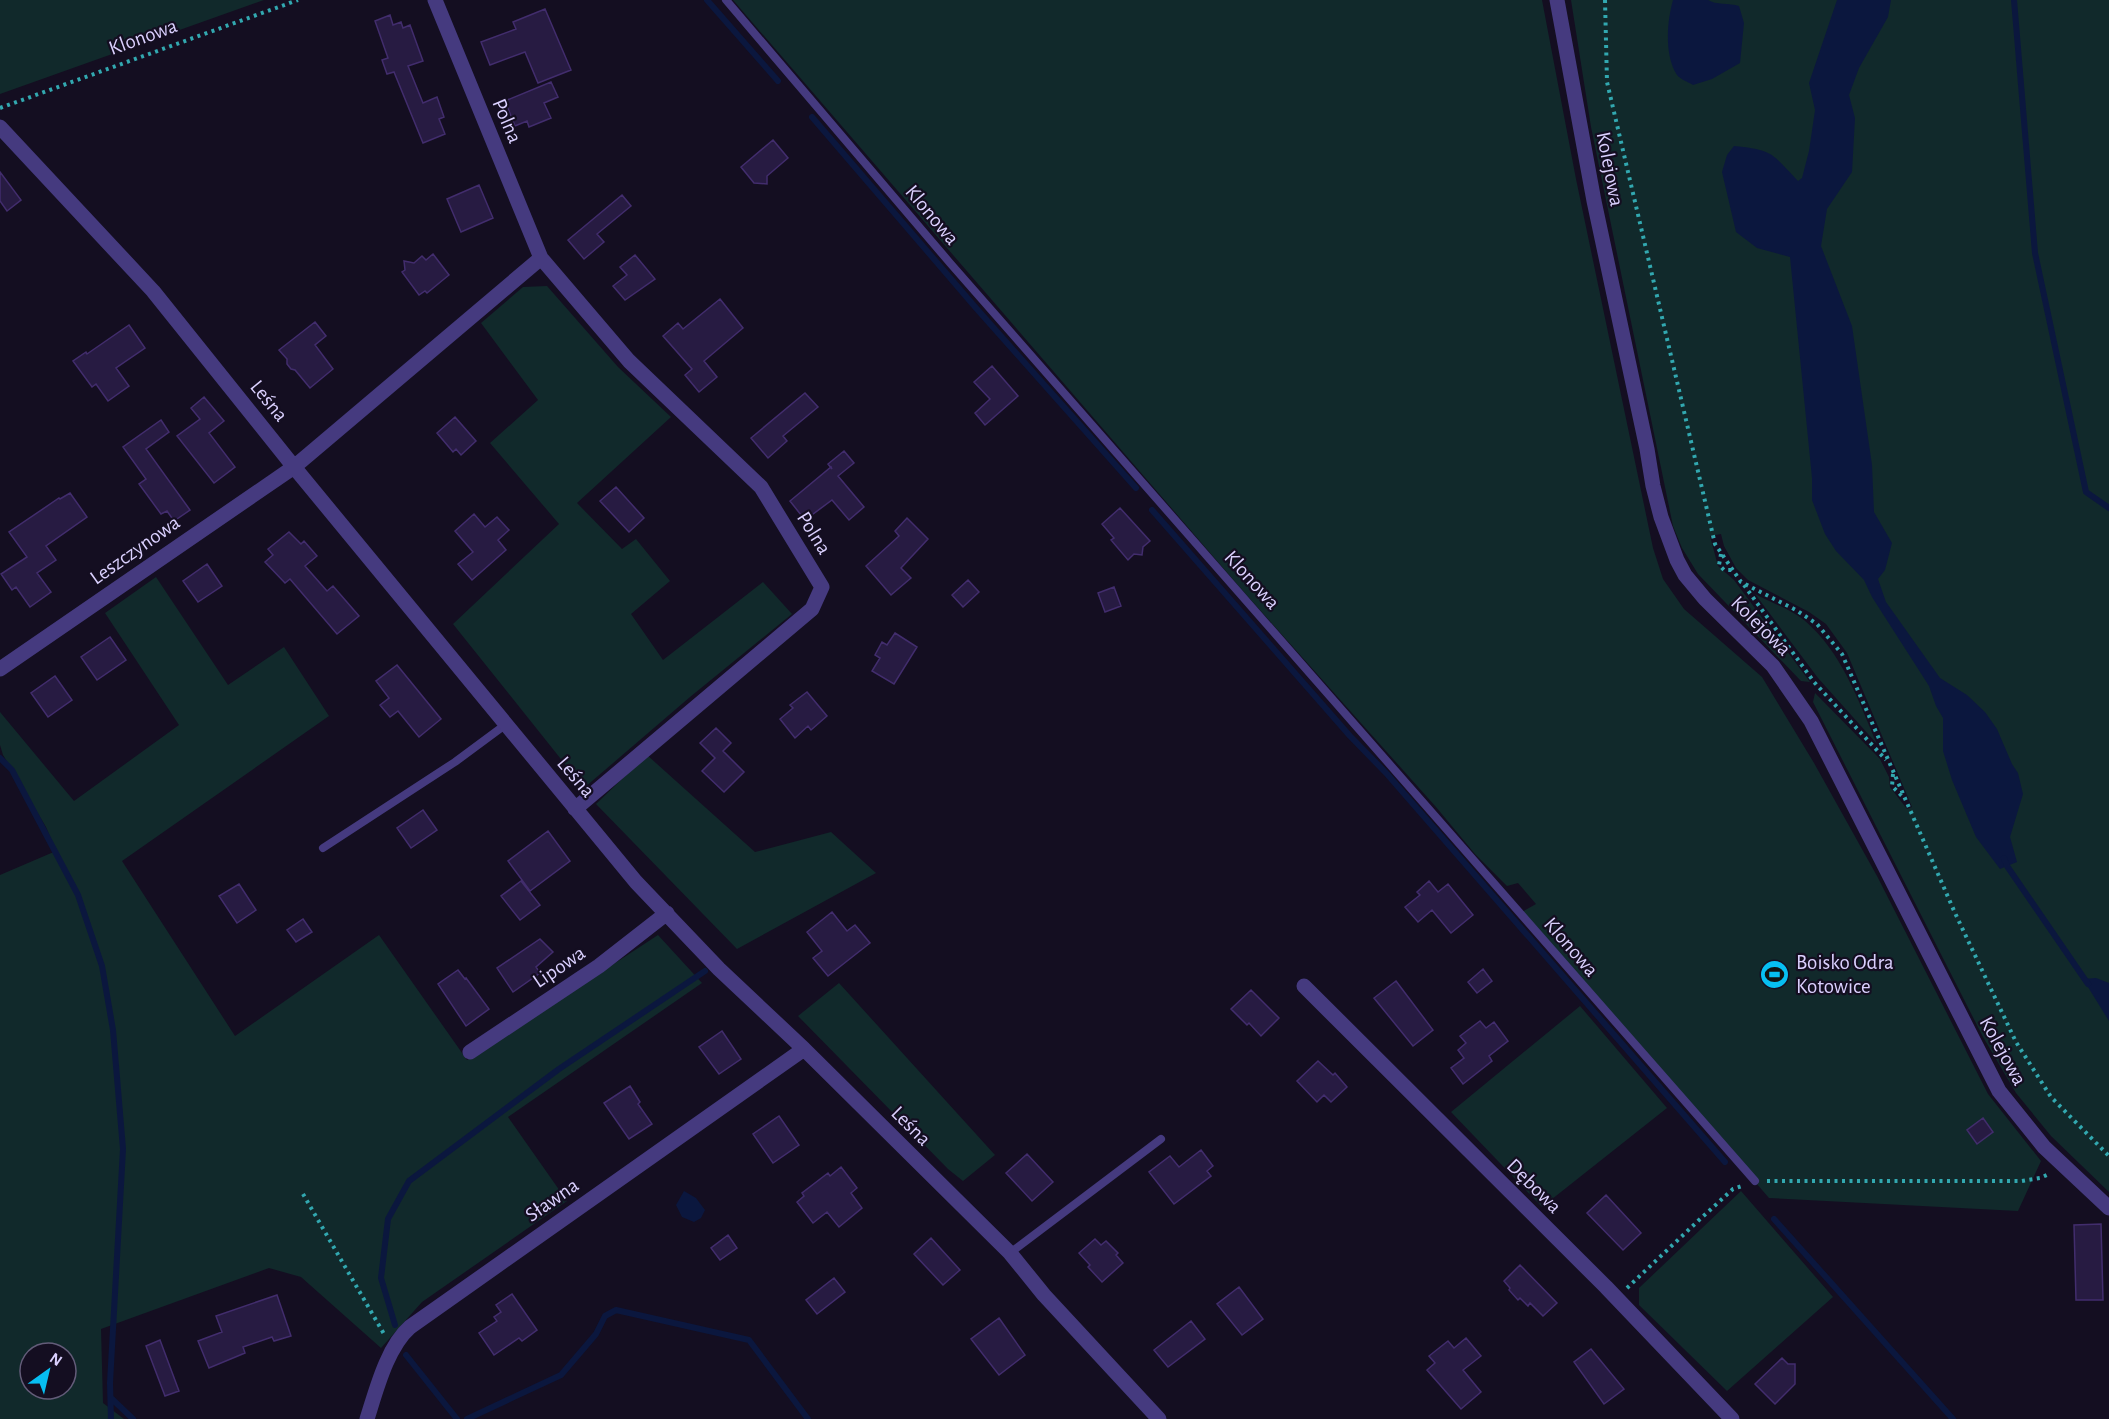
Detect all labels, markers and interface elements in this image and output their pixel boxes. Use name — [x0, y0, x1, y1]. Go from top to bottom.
street label: Klonowa — [106, 15, 180, 59]
street label: Polna — [488, 96, 526, 147]
street label: Kolejowa — [1593, 130, 1628, 208]
street label: Klonowa — [901, 181, 963, 249]
street label: Leśna — [246, 376, 292, 426]
street label: Polna — [793, 508, 835, 558]
street label: Leszczynowa — [86, 511, 184, 589]
street label: Klonowa — [1220, 547, 1284, 614]
street label: Kolejowa — [1727, 592, 1795, 660]
street label: Leśna — [553, 752, 599, 802]
street label: Klonowa — [1540, 913, 1602, 981]
street label: Lipowa — [529, 942, 589, 992]
place label: Boisko Odra Kotowice — [1796, 952, 1894, 997]
sports icon: Boisko Odra Kotowice — [1759, 958, 1791, 990]
street label: Kolejowa — [1976, 1013, 2031, 1089]
street label: Leśna — [887, 1102, 935, 1150]
street label: Dębowa — [1503, 1155, 1566, 1218]
street label: Sławna — [522, 1174, 583, 1226]
north arrow — [18, 1341, 78, 1401]
text: N — [47, 1350, 65, 1369]

